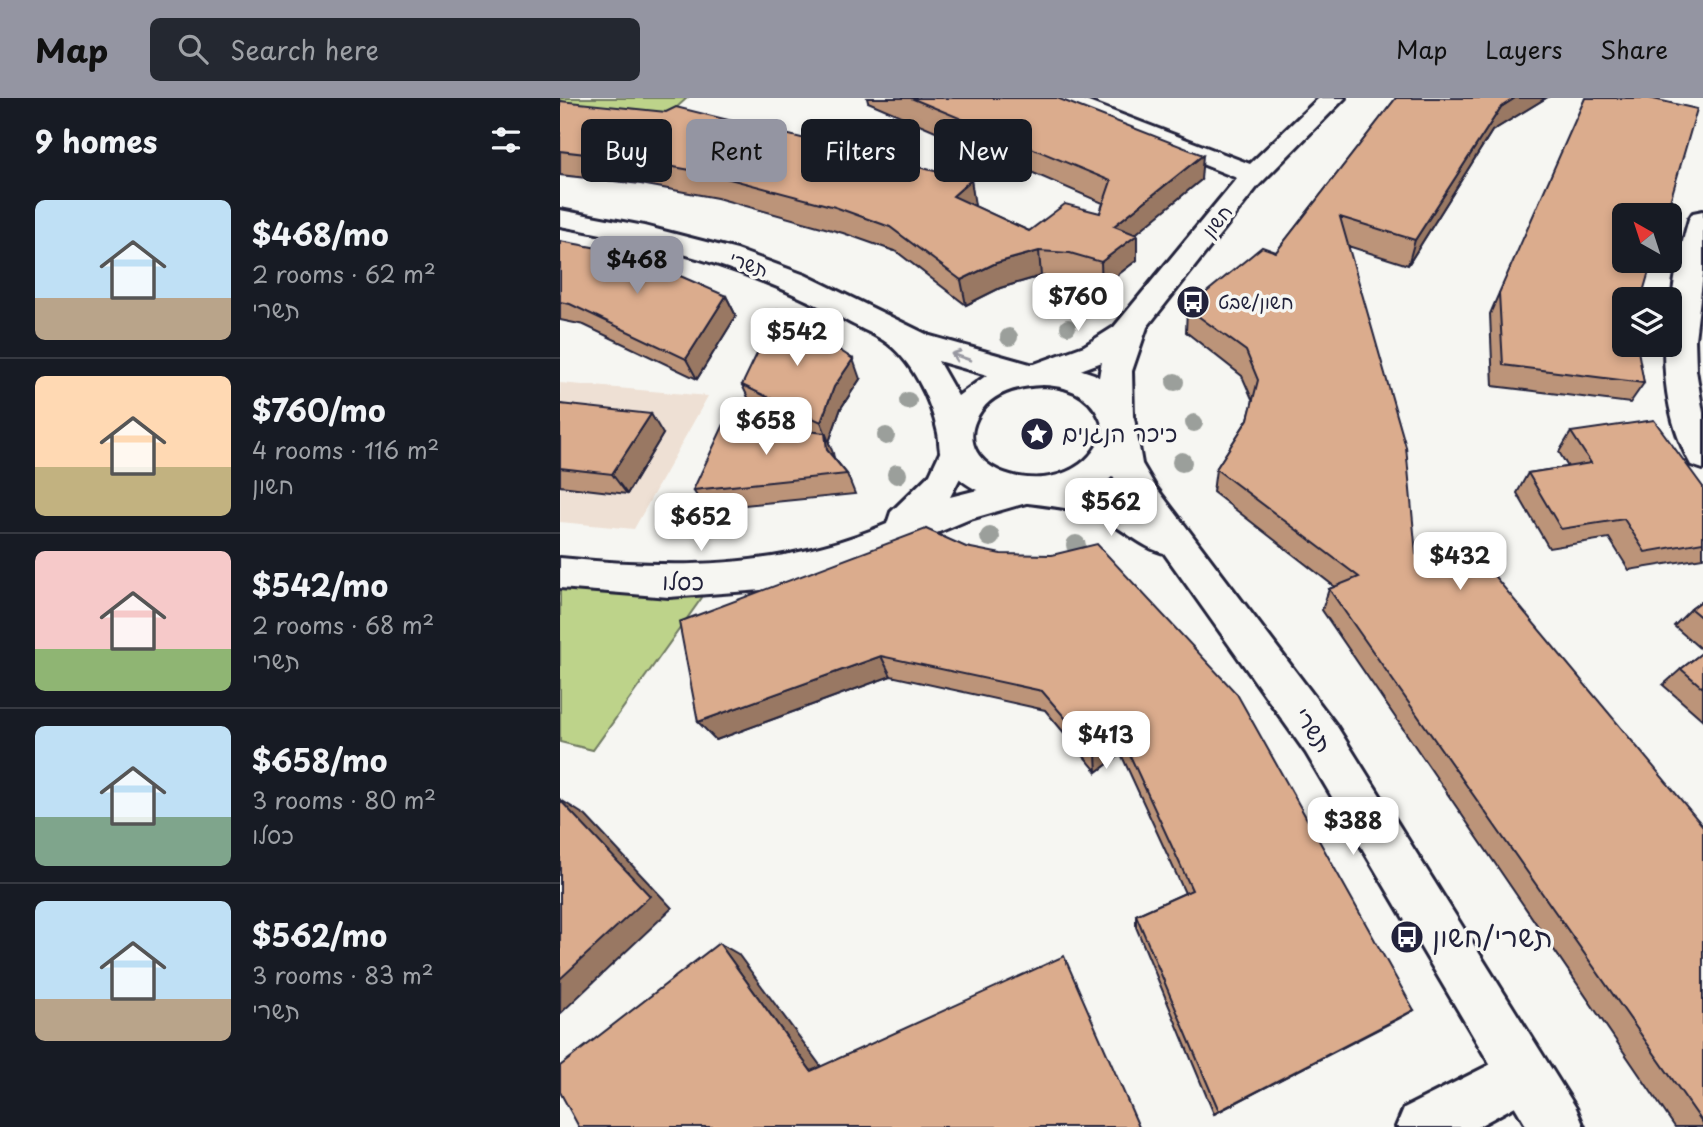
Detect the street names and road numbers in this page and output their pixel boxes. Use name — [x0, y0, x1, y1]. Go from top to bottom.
street label: חשון — [1194, 198, 1238, 243]
street label: תשרי — [726, 243, 773, 283]
street label: כסלו — [662, 563, 704, 598]
street label: תשרי — [1286, 699, 1342, 759]

